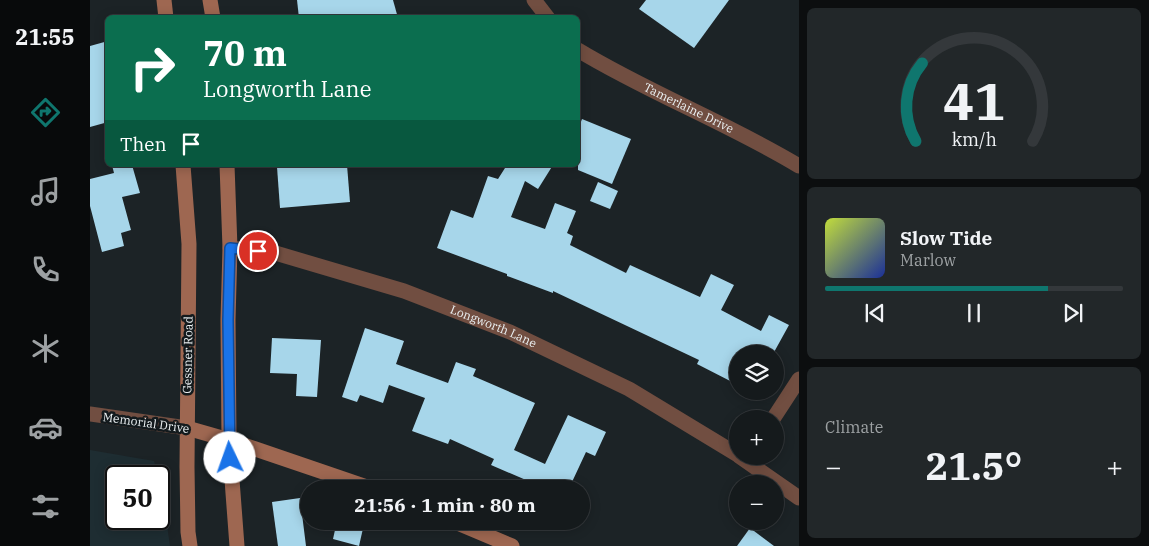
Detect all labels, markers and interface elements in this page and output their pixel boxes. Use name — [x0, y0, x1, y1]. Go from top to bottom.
text: 21:55 — [15, 22, 75, 51]
text: 70 m — [203, 30, 287, 76]
icon: right — [120, 35, 185, 100]
text: 41 — [943, 67, 1005, 134]
text: Longworth Lane — [203, 74, 371, 103]
street label: Tamerlaine Drive — [641, 79, 736, 136]
icon: directions — [28, 95, 63, 130]
text: km/h — [951, 128, 997, 151]
icon: arrive — [177, 130, 205, 158]
text: Then — [120, 132, 167, 156]
icon: music — [28, 174, 63, 209]
text: Slow Tide — [900, 226, 992, 250]
pin — [237, 230, 279, 272]
icon: arrive — [244, 237, 272, 265]
text: Marlow — [900, 250, 956, 270]
icon: phone — [28, 252, 63, 287]
icon: previous — [861, 299, 889, 327]
icon: pause — [960, 299, 988, 327]
icon: next — [1059, 299, 1087, 327]
street label: Longworth Lane — [448, 302, 539, 351]
street label: Gessner Road — [179, 316, 196, 394]
icon: climate — [28, 331, 63, 366]
map controls — [729, 345, 784, 530]
button: layers — [729, 345, 784, 400]
street label: Memorial Drive — [102, 409, 190, 436]
icon: car — [28, 410, 63, 445]
button: + — [729, 410, 784, 465]
text: Climate — [825, 417, 883, 437]
position arrow — [203, 431, 255, 483]
text: 21.5° — [926, 441, 1022, 490]
text: − — [825, 448, 842, 485]
text: + — [1106, 448, 1123, 485]
speed limit sign: 50 — [105, 465, 170, 530]
button: − — [729, 475, 784, 530]
icon: filters — [28, 489, 63, 524]
text: 21:56 · 1 min · 80 m — [354, 493, 536, 517]

